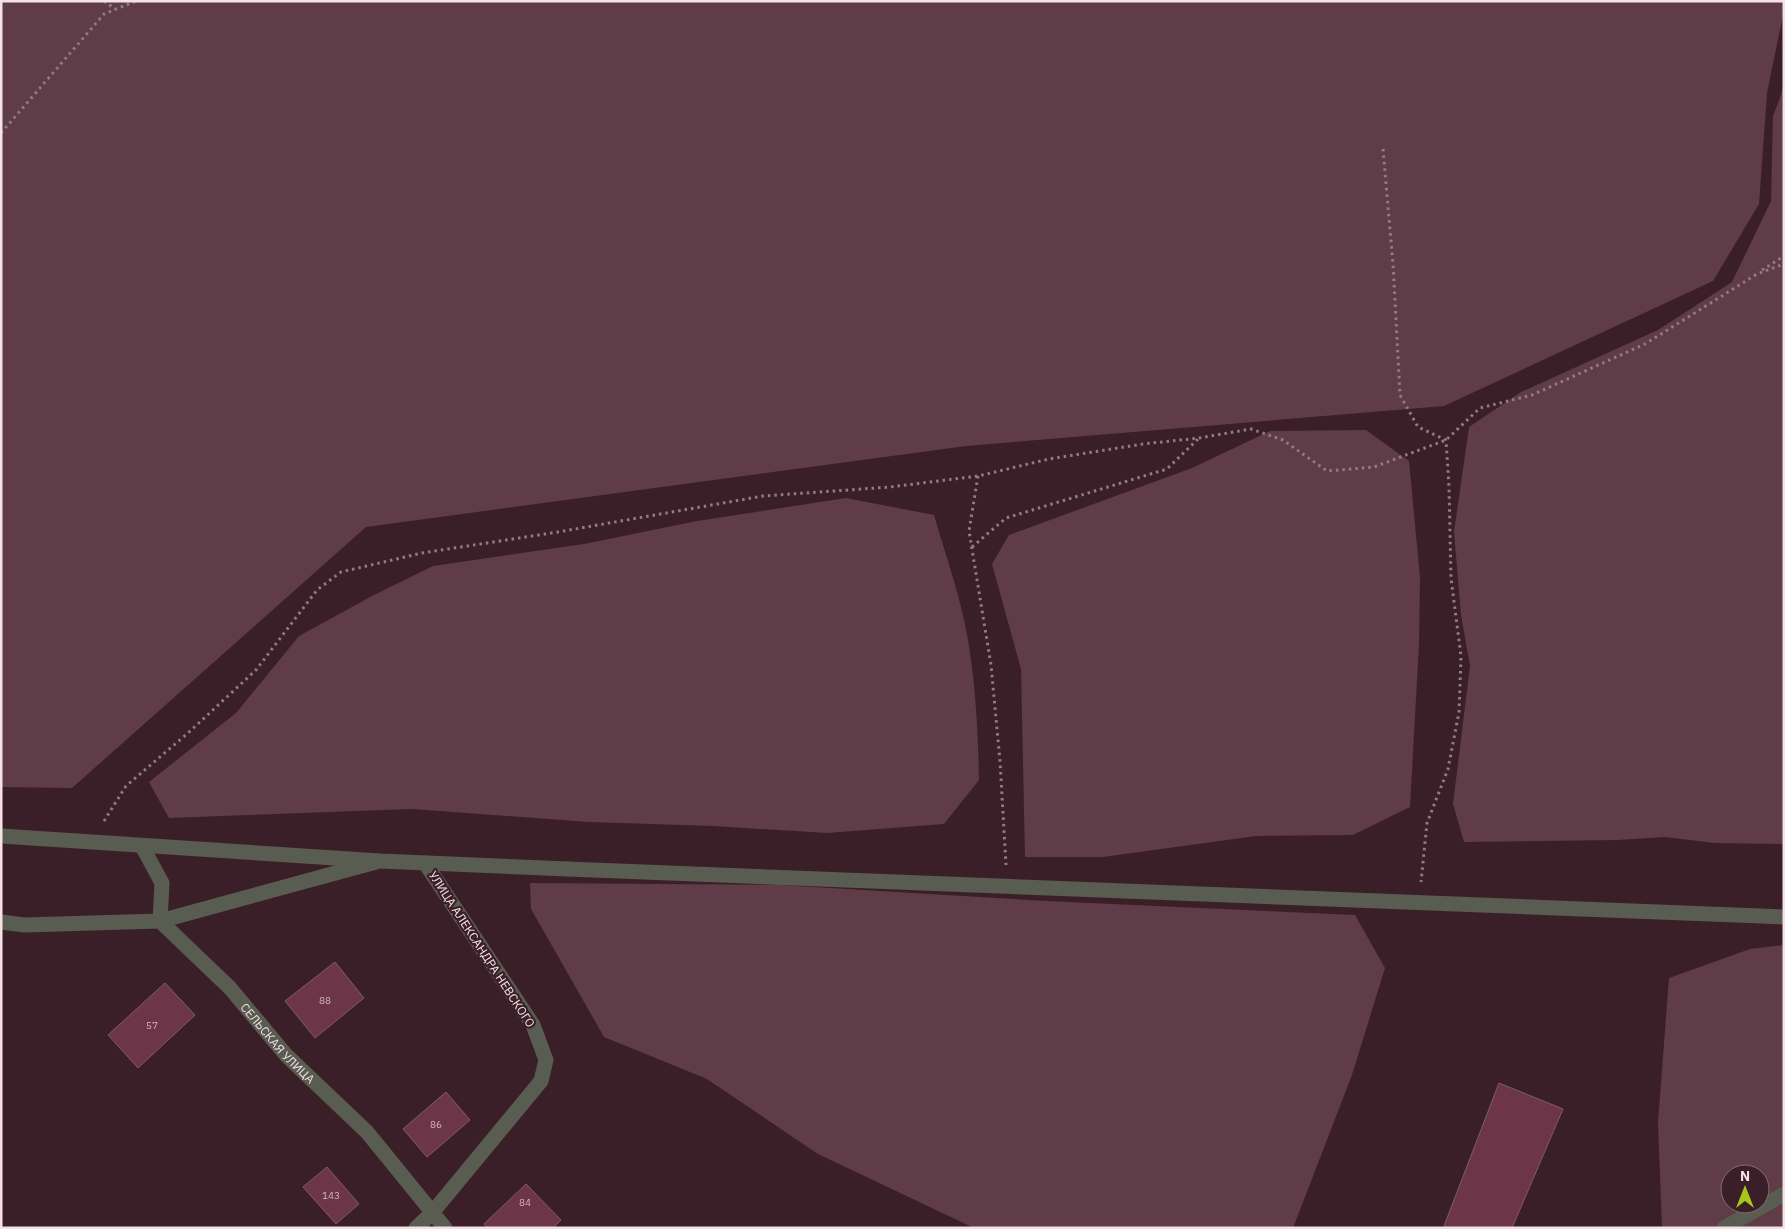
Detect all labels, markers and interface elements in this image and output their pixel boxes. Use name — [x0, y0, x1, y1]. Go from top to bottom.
street label: УЛИЦА АЛЕКСАНДРА НЕВСКОГО — [426, 868, 538, 1030]
house number: 88 — [319, 994, 331, 1007]
street label: СЕЛЬСКАЯ УЛИЦА — [238, 999, 319, 1086]
house number: 57 — [146, 1019, 158, 1032]
house number: 86 — [430, 1118, 442, 1131]
north arrow — [1720, 1164, 1770, 1214]
text: N — [1740, 1167, 1750, 1185]
house number: 143 — [322, 1189, 340, 1202]
house number: 84 — [519, 1196, 531, 1209]

